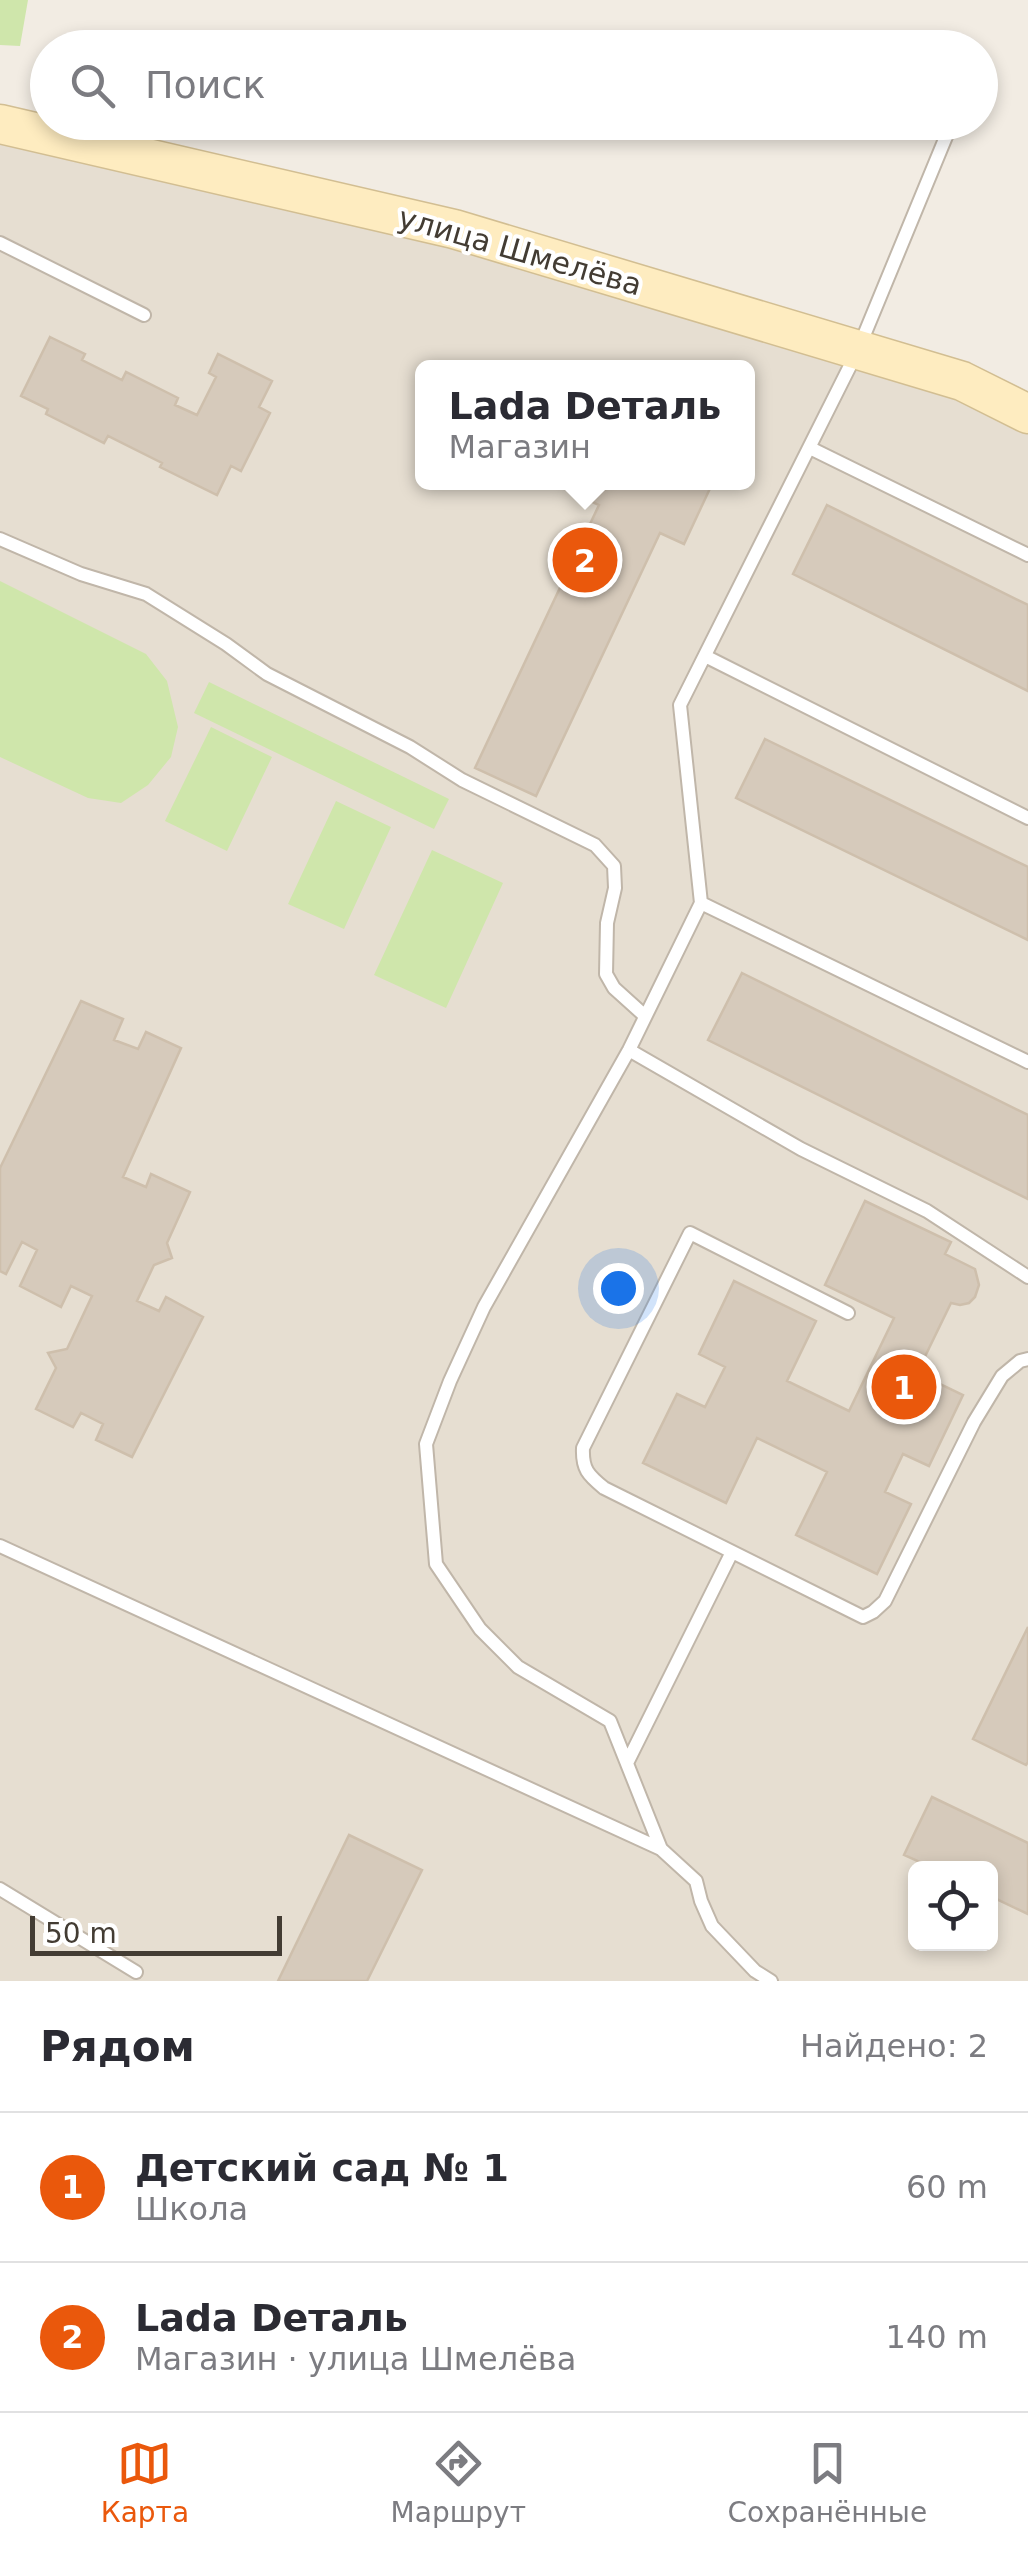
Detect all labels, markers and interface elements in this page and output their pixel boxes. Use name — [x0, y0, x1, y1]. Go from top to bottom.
search box — [30, 30, 998, 140]
icon: search — [65, 58, 120, 113]
text: Поиск — [145, 63, 265, 107]
street label: улица Шмелёва — [394, 199, 646, 303]
popup — [415, 360, 755, 490]
text: Lada Dеталь — [449, 384, 721, 428]
text: Магазин — [449, 428, 591, 466]
pin: 2 — [552, 522, 618, 598]
your location — [593, 1263, 644, 1314]
pin: 1 — [872, 1350, 936, 1424]
map controls — [908, 1861, 998, 1951]
button: locate — [908, 1861, 998, 1951]
scale bar — [30, 1911, 282, 1956]
text: 50 m — [45, 1917, 117, 1950]
text: Рядом — [40, 2022, 195, 2071]
text: Найдено: 2 — [800, 2027, 988, 2065]
text: Детский сад № 1 — [135, 2146, 509, 2190]
text: 1 — [61, 2168, 84, 2206]
text: 60 m — [906, 2168, 988, 2206]
text: Школа — [135, 2190, 248, 2228]
text: Lada Dеталь — [135, 2296, 408, 2340]
text: 2 — [61, 2318, 84, 2356]
text: 140 m — [886, 2318, 988, 2356]
text: Магазин · улица Шмелёва — [135, 2340, 576, 2378]
tab: Карта — [101, 2436, 189, 2529]
tab: Маршрут — [391, 2436, 526, 2529]
tab: Сохранённые — [728, 2436, 927, 2529]

